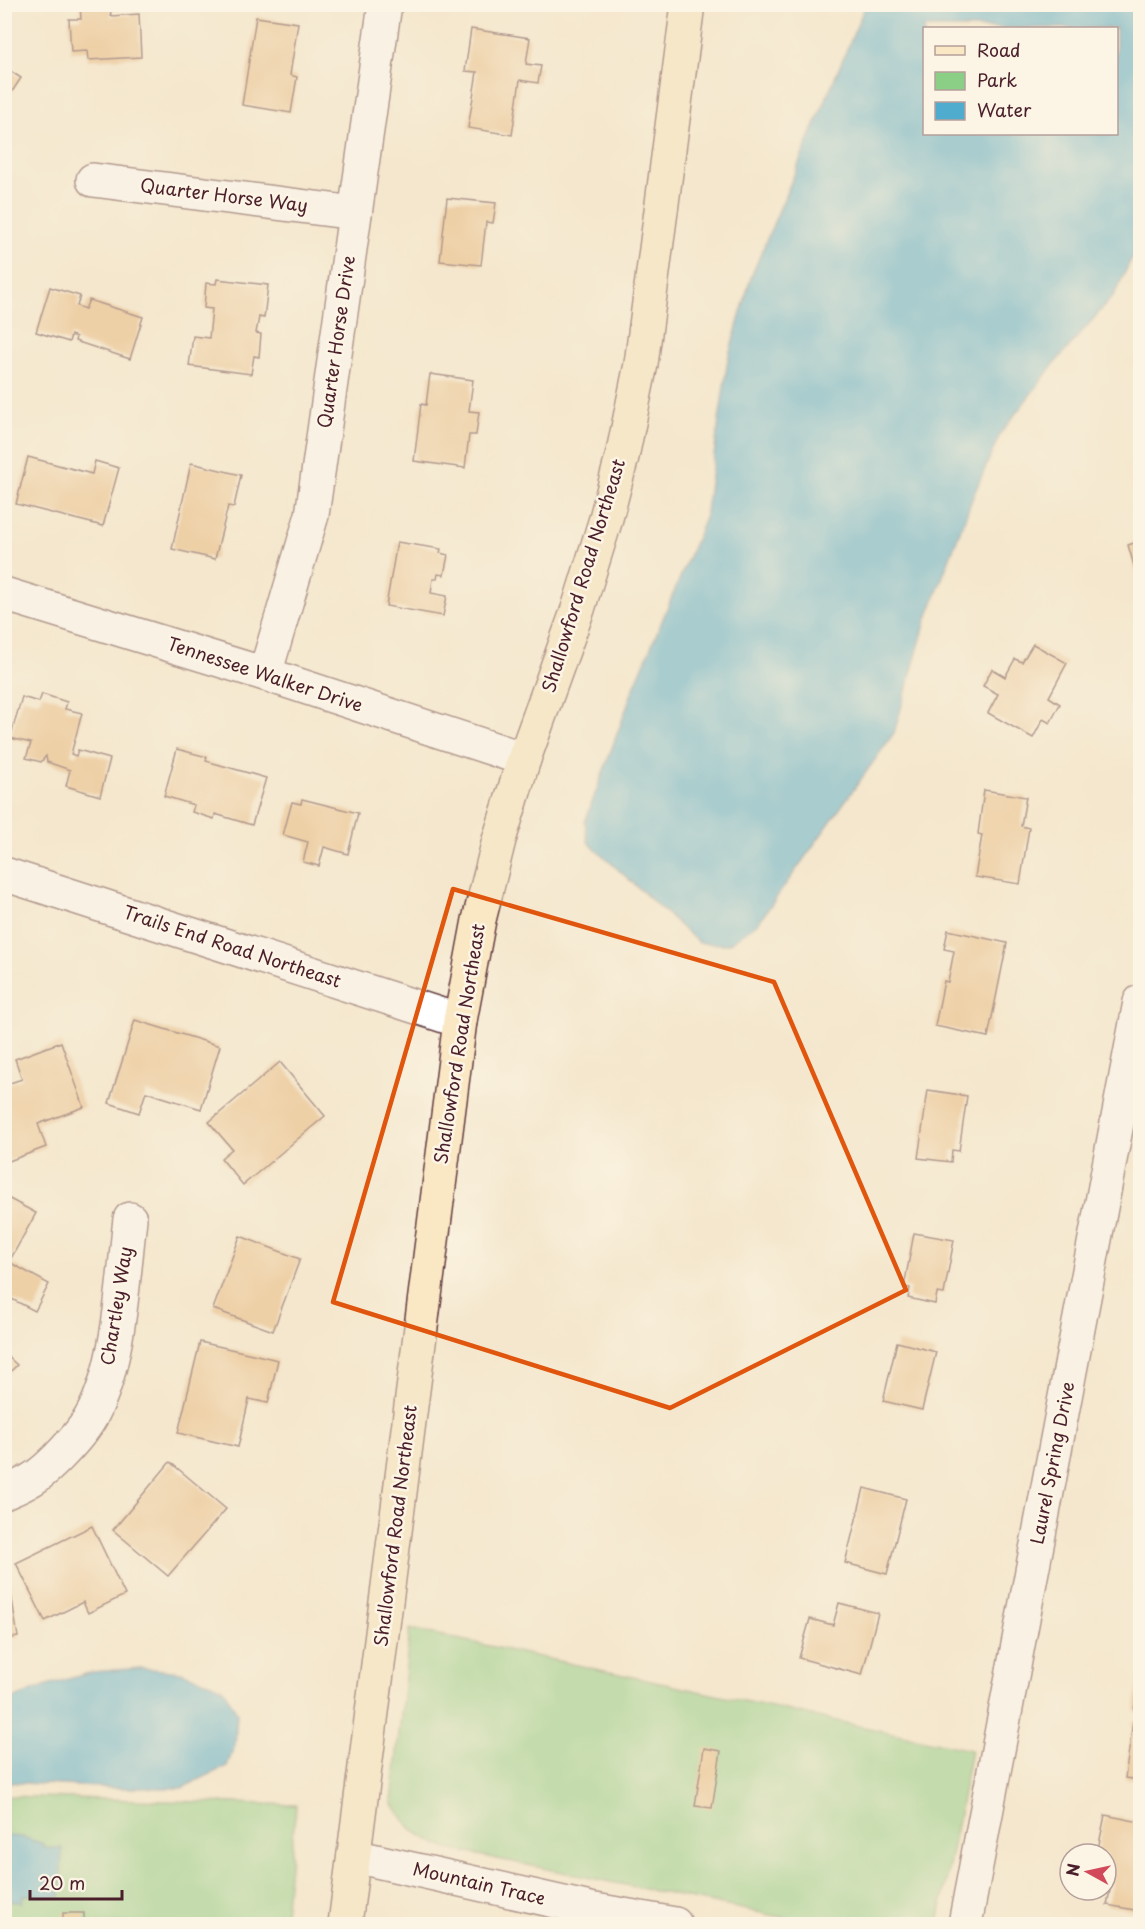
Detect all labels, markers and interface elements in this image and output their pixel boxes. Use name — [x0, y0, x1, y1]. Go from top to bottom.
legend — [923, 27, 1118, 135]
text: Road — [977, 36, 1021, 63]
text: Park — [977, 66, 1017, 93]
text: Water — [977, 96, 1032, 123]
street label: Quarter Horse Way — [139, 171, 310, 218]
street label: Quarter Horse Drive — [310, 254, 361, 430]
street label: Shallowford Road Northeast — [534, 455, 631, 696]
street label: Tennessee Walker Drive — [164, 629, 366, 718]
street label: Trails End Road Northeast — [120, 898, 345, 994]
street label: Shallowford Road Northeast — [426, 921, 491, 1166]
street label: Chartley Way — [93, 1244, 138, 1367]
street label: Laurel Spring Drive — [1023, 1379, 1081, 1546]
street label: Shallowford Road Northeast — [366, 1403, 423, 1648]
north arrow — [1058, 1842, 1118, 1902]
street label: Mountain Trace — [410, 1854, 548, 1911]
text: N — [1059, 1862, 1085, 1878]
scale bar — [30, 1863, 122, 1901]
text: 20 m — [39, 1869, 85, 1896]

